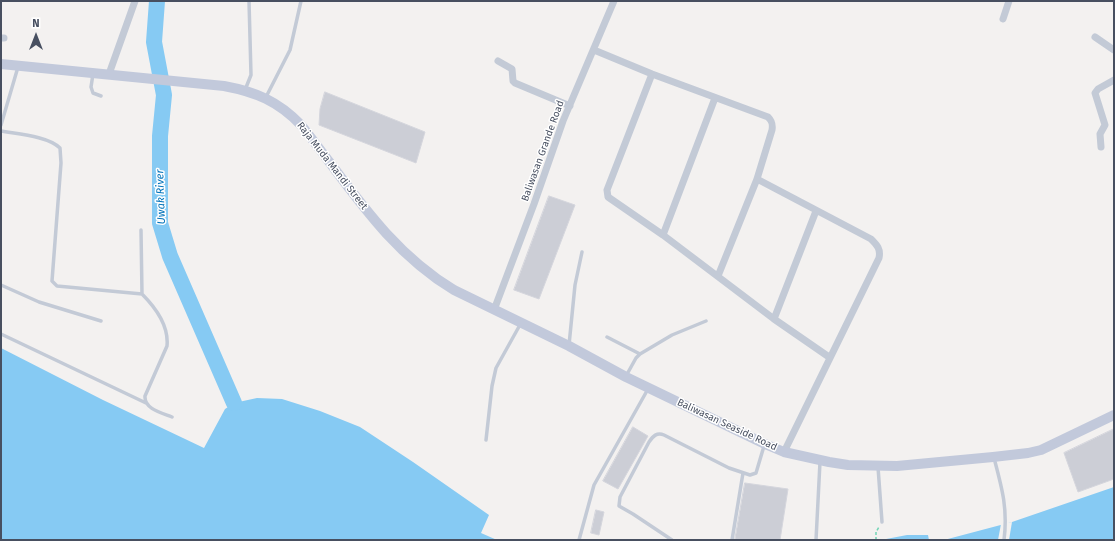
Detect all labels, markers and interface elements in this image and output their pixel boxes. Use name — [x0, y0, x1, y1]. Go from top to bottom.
north arrow — [16, 16, 56, 56]
text: N — [32, 17, 40, 30]
street label: Baliwasan Grande Road — [519, 99, 567, 203]
street label: Raja Muda Mandi Street — [294, 120, 370, 212]
water label: Uwak River — [153, 169, 169, 225]
street label: Baliwasan Seaside Road — [675, 397, 779, 453]

